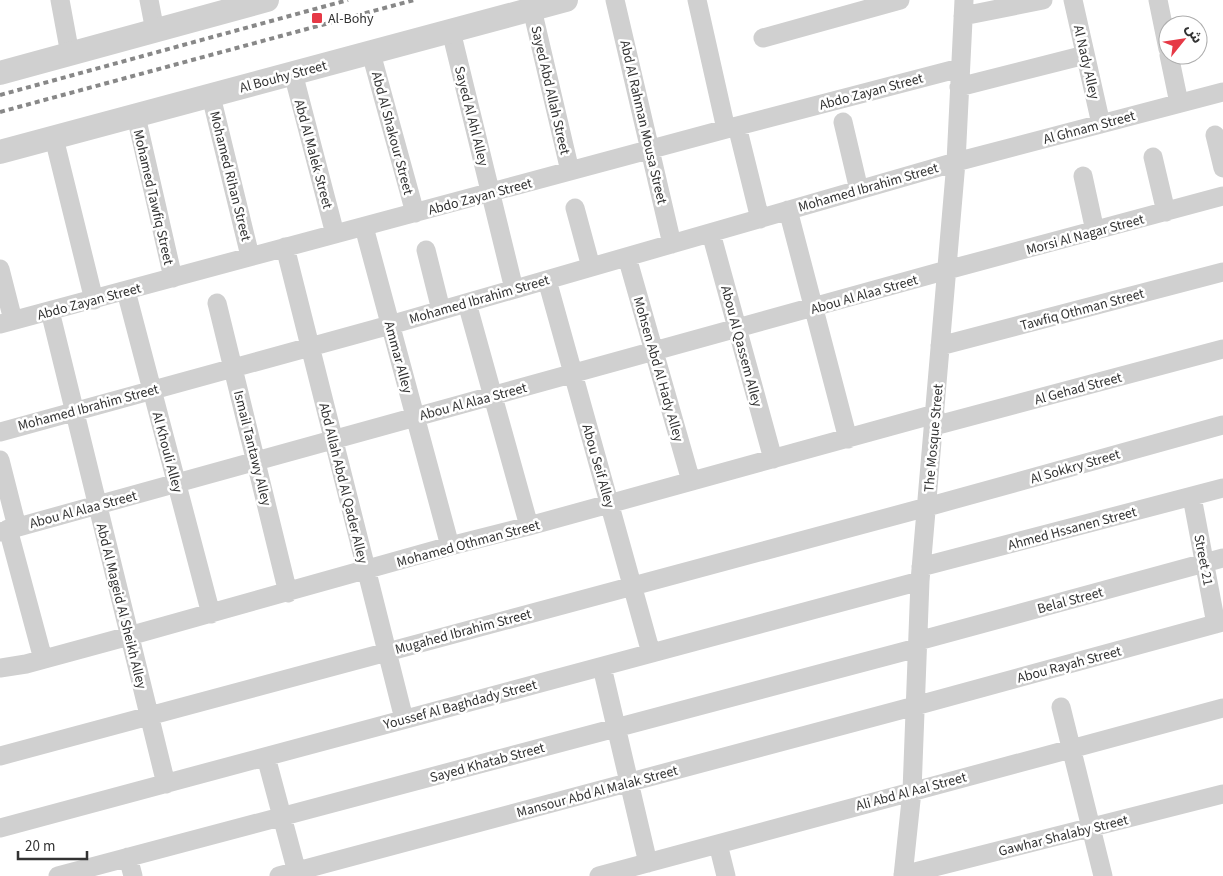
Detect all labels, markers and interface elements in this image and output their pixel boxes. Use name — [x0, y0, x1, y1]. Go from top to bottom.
place label: Al-Bohy — [328, 9, 374, 29]
marker: Al-Bohy — [310, 11, 324, 25]
north arrow — [1158, 15, 1208, 65]
text: ش — [1180, 21, 1207, 47]
street label: Al Nady Alley — [1068, 23, 1104, 102]
street label: Sayed Abd Allah Street — [525, 24, 575, 157]
street label: Abd Al Rahman Mousa Street — [614, 38, 672, 206]
street label: Al Bouhy Street — [237, 56, 329, 98]
street label: Sayed Al Ahl Alley — [449, 64, 493, 169]
street label: Abdo Zayan Street — [817, 68, 926, 115]
street label: Abd Al Shakour Street — [366, 70, 418, 197]
street label: Abd Al Malek Street — [289, 97, 337, 211]
street label: Al Ghnam Street — [1041, 106, 1138, 150]
street label: Mohamed Rihan Street — [204, 109, 256, 244]
street label: Mohamed Tawfiq Street — [128, 128, 178, 267]
street label: Mohamed Ibrahim Street — [796, 158, 941, 218]
street label: Abdo Zayan Street — [426, 173, 535, 220]
street label: Morsi Al Nagar Street — [1024, 210, 1147, 260]
street label: Mohamed Ibrahim Street — [407, 270, 552, 330]
street label: Abou Al Alaa Street — [808, 270, 920, 320]
street label: Abdo Zayan Street — [35, 278, 144, 325]
street label: Abou Al Qassem Alley — [715, 283, 767, 410]
street label: Tawfiq Othman Street — [1018, 284, 1147, 336]
street label: Mohsen Abd Al Hady Alley — [628, 294, 688, 445]
street label: Ammar Alley — [379, 319, 417, 396]
street label: Al Gehad Street — [1032, 368, 1125, 410]
street label: Abou Al Alaa Street — [417, 378, 529, 426]
street label: Mohamed Ibrahim Street — [16, 379, 161, 436]
street label: The Mosque Street — [919, 383, 949, 493]
street label: Ismail Tantawy Alley — [228, 388, 276, 509]
street label: Abd Allah Abd Al Qader Alley — [313, 401, 373, 566]
street label: Al Khouli Alley — [147, 410, 188, 495]
street label: Abou Seif Alley — [577, 422, 620, 511]
street label: Al Sokkry Street — [1028, 445, 1123, 489]
street label: Abou Al Alaa Street — [27, 486, 139, 534]
street label: Ahmed Hssanen Street — [1006, 502, 1139, 556]
street label: Mohamed Othman Street — [394, 515, 542, 573]
street label: Abd Al Mageid Al Sheikh Alley — [91, 521, 151, 692]
street label: Street 21 — [1188, 533, 1218, 588]
street label: Belal Street — [1035, 583, 1106, 619]
street label: Mugahed Ibrahim Street — [393, 604, 534, 660]
street label: Abou Rayah Street — [1015, 641, 1124, 688]
street label: Youssef Al Baghdady Street — [381, 675, 539, 735]
street label: Sayed Khatab Street — [428, 738, 547, 788]
street label: Mansour Abd Al Malak Street — [514, 761, 680, 823]
street label: Ali Abd Al Aal Street — [854, 768, 969, 816]
street label: Gawhar Shalaby Street — [996, 810, 1130, 862]
scale bar — [18, 828, 86, 860]
text: 20 m — [25, 836, 55, 857]

